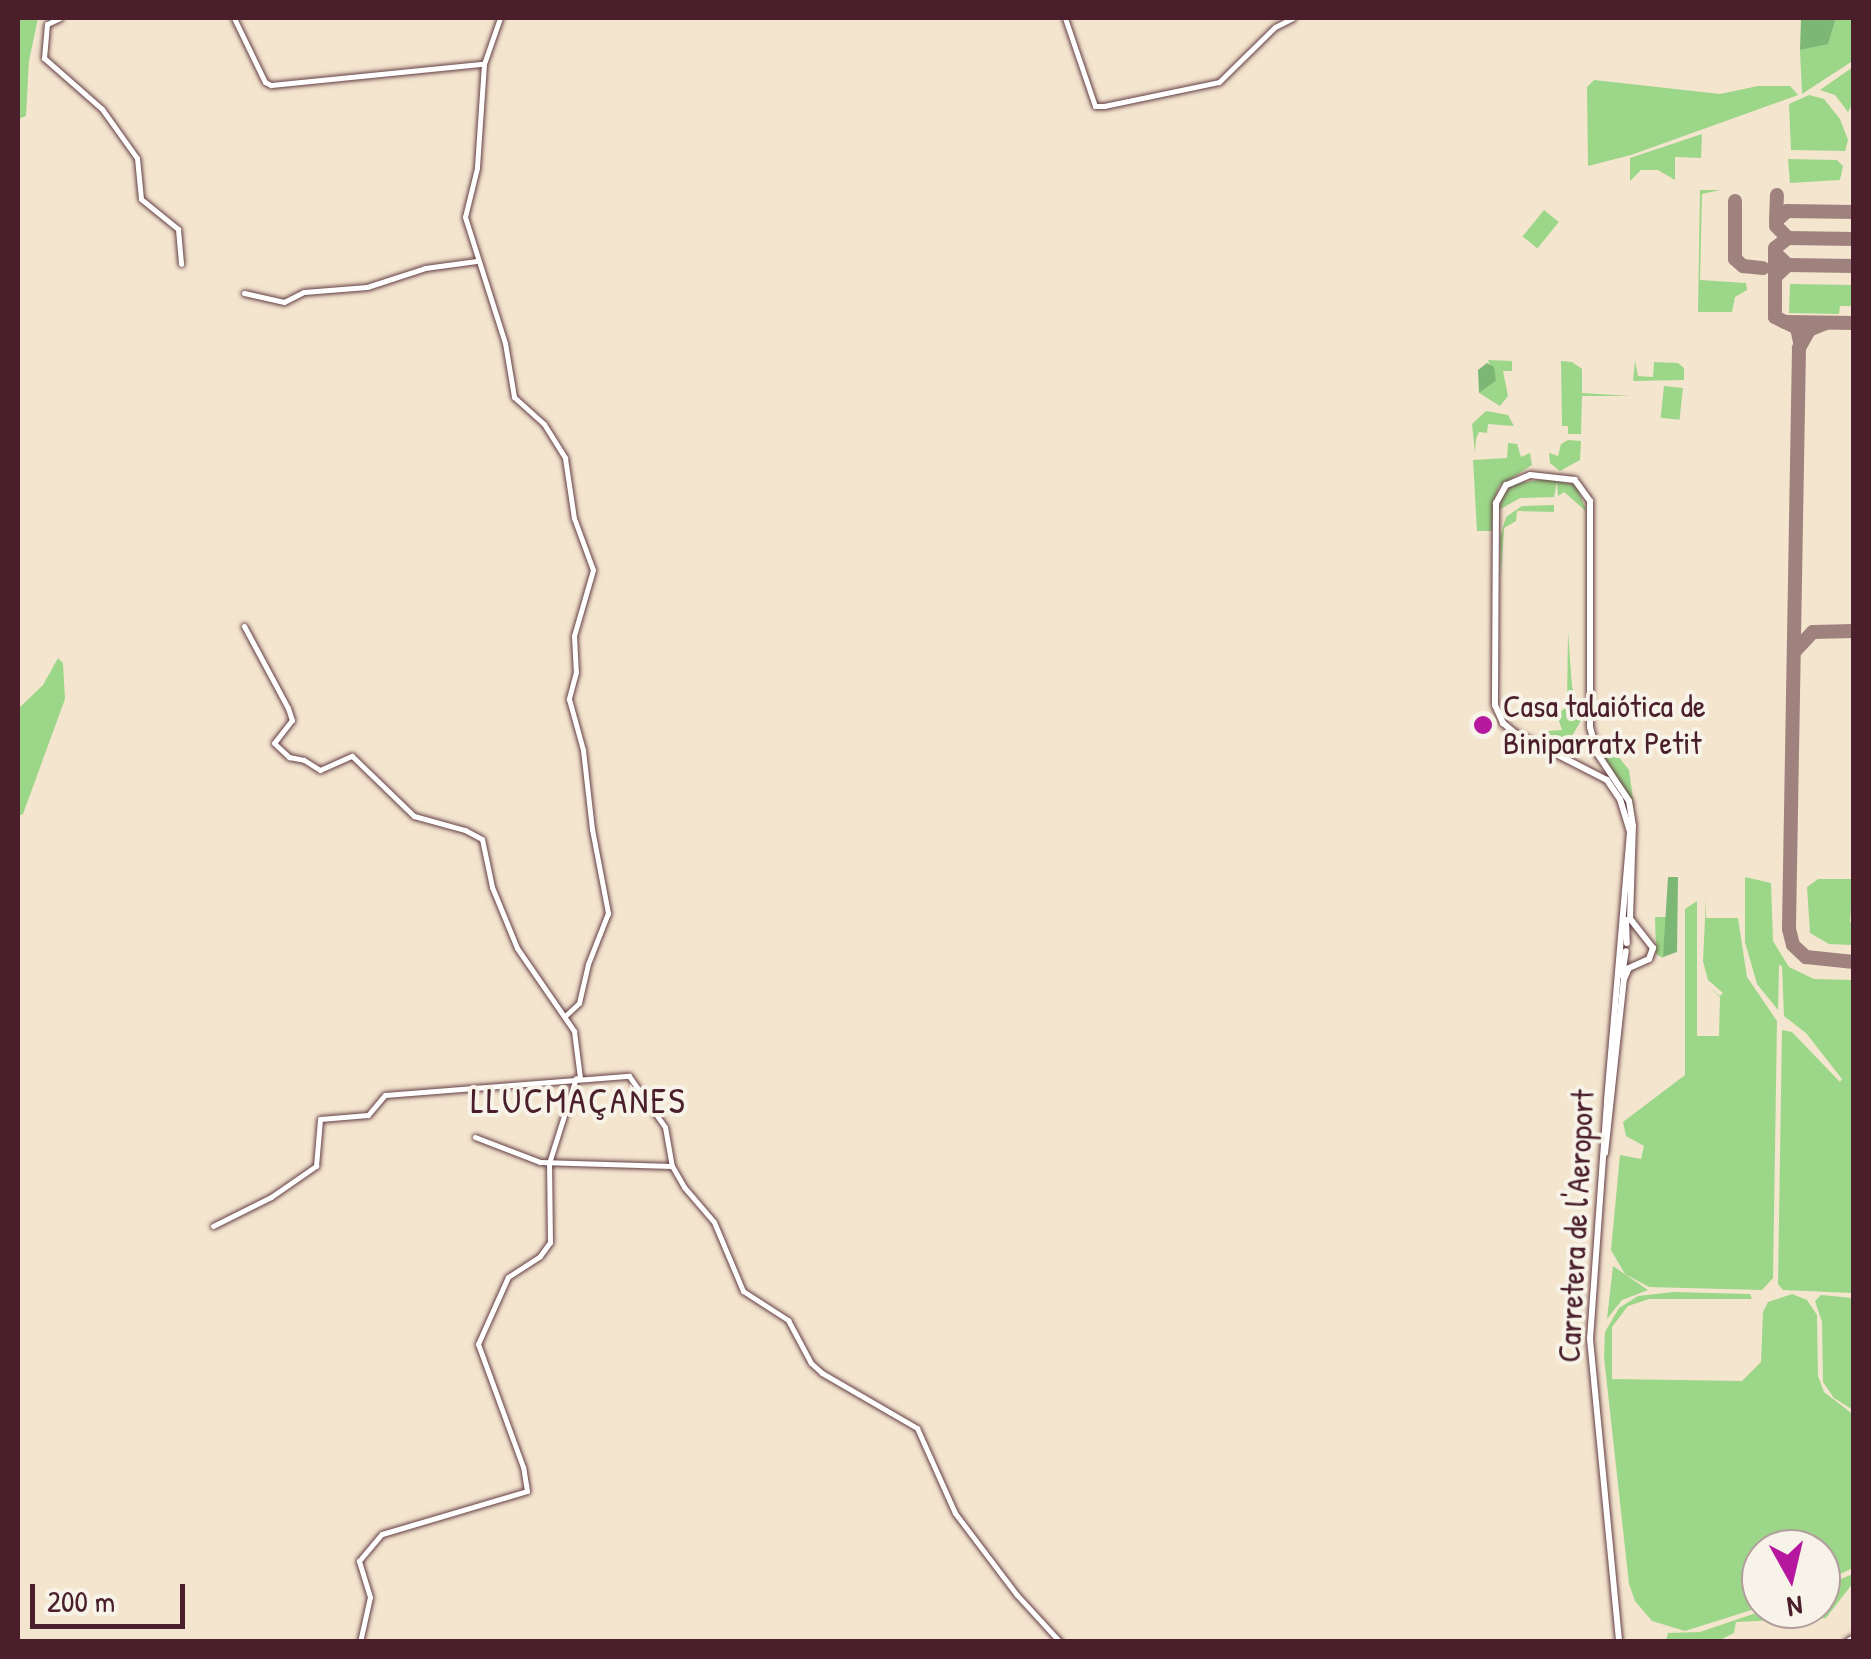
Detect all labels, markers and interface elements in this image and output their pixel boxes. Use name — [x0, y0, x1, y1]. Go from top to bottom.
place label: Casa talaiótica de Biniparratx Petit — [1503, 688, 1706, 763]
marker: Casa talaiótica de Biniparratx Petit — [1472, 714, 1494, 736]
district label: LLUCMAÇANES — [471, 1080, 687, 1122]
street label: Carretera de l'Aeroport — [1550, 1089, 1602, 1363]
north arrow — [1741, 1529, 1841, 1629]
scale bar — [35, 1564, 190, 1626]
text: 200 m — [47, 1581, 115, 1621]
text: N — [1785, 1587, 1805, 1627]

